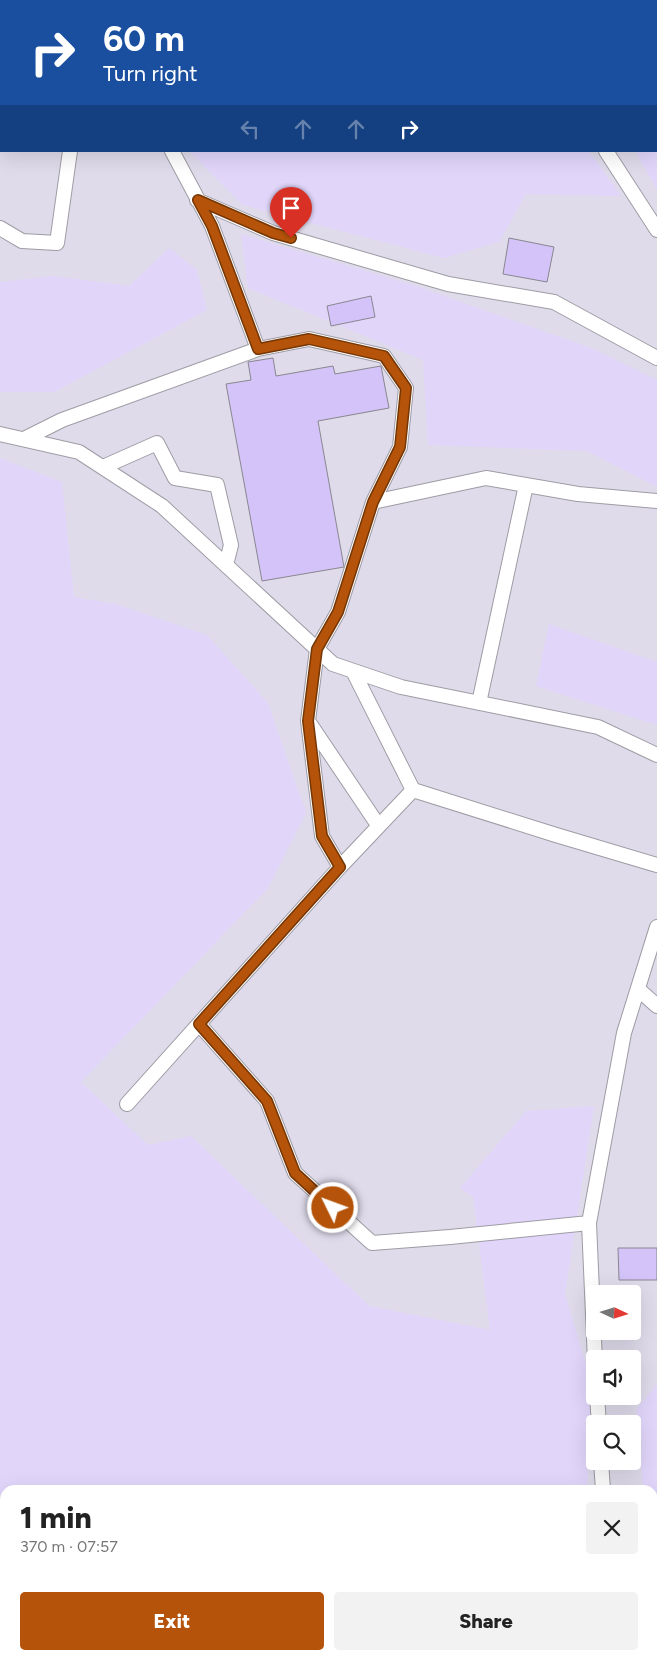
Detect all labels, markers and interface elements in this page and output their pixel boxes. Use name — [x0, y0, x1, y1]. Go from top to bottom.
text: 60 m — [103, 18, 185, 60]
icon: right — [20, 20, 85, 85]
text: Turn right — [103, 60, 198, 87]
icon: left — [236, 115, 264, 143]
icon: ahead — [289, 115, 317, 143]
icon: ahead — [342, 115, 370, 143]
icon: right — [395, 115, 423, 143]
pin — [270, 187, 312, 238]
icon: arrive — [277, 194, 305, 222]
position arrow — [306, 1181, 358, 1233]
north arrow — [586, 1285, 641, 1340]
map controls — [586, 1285, 641, 1470]
button: sound — [586, 1350, 641, 1405]
button: search — [586, 1415, 641, 1470]
text: 1 min — [20, 1499, 92, 1536]
button: close — [586, 1502, 638, 1554]
text: 370 m · 07:57 — [20, 1537, 118, 1556]
button: Exit — [20, 1592, 324, 1650]
button: Share — [334, 1592, 638, 1650]

